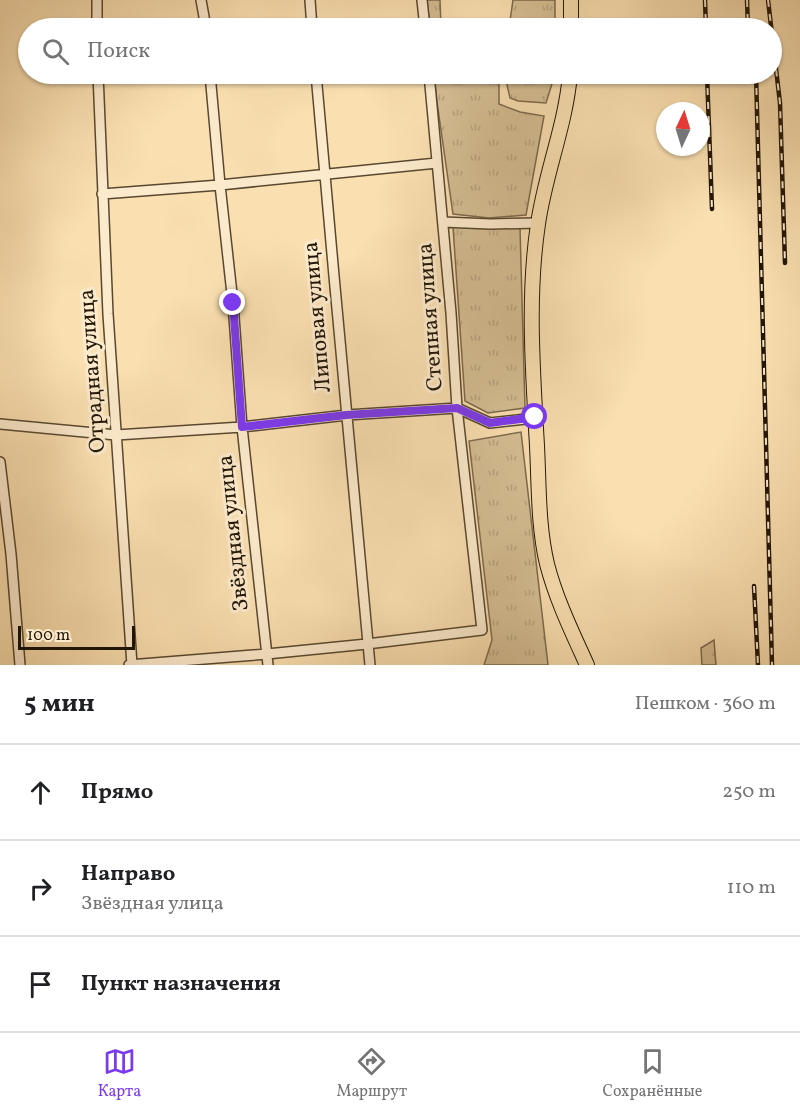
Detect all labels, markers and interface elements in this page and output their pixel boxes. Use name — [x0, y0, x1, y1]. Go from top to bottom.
search box — [18, 18, 782, 84]
icon: search — [39, 35, 72, 68]
text: Поиск — [87, 36, 150, 67]
north arrow — [656, 102, 710, 156]
street label: Липовая улица — [296, 240, 340, 394]
street label: Степная улица — [410, 242, 452, 392]
street label: Отрадная улица — [72, 288, 114, 454]
route end — [219, 289, 245, 315]
route start — [521, 403, 547, 429]
street label: Звёздная улица — [210, 453, 258, 613]
scale bar — [18, 623, 135, 650]
text: 100 m — [27, 625, 70, 647]
text: 5 мин — [24, 686, 95, 722]
text: Пешком · 360 m — [635, 690, 776, 718]
icon: ahead — [24, 776, 57, 809]
text: Прямо — [81, 777, 153, 808]
text: 250 m — [722, 778, 776, 806]
text: Направо — [81, 859, 175, 890]
icon: right — [24, 872, 57, 905]
text: 110 m — [727, 874, 776, 902]
text: Звёздная улица — [81, 890, 224, 918]
icon: arrive — [24, 968, 57, 1001]
text: Пункт назначения — [81, 969, 281, 1000]
tab: Карта — [98, 1045, 141, 1103]
tab: Маршрут — [336, 1045, 407, 1103]
tab: Сохранённые — [602, 1045, 702, 1103]

